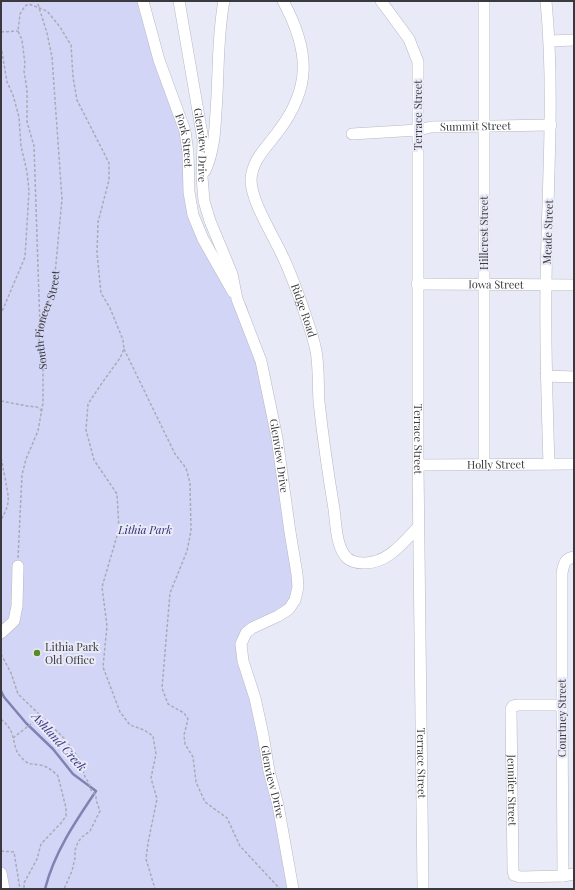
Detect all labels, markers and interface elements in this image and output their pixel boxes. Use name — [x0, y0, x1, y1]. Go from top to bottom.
street label: Terrace Street — [410, 80, 425, 150]
street label: Glenview Drive — [191, 107, 211, 183]
street label: Fork Street — [172, 111, 196, 168]
street label: Summit Street — [440, 118, 511, 134]
street label: Hillcrest Street — [476, 196, 491, 270]
street label: Meade Street — [539, 199, 556, 265]
street label: South Pioneer Street — [31, 270, 62, 369]
street label: Iowa Street — [468, 276, 524, 292]
street label: Ridge Road — [288, 281, 320, 339]
street label: Terrace Street — [411, 404, 426, 475]
street label: Glenview Drive — [266, 417, 293, 494]
street label: Holly Street — [467, 456, 525, 472]
park label: Lithia Park — [117, 522, 172, 537]
place label: Lithia Park Old Office — [45, 639, 99, 667]
marker: Lithia Park Old Office — [32, 648, 42, 658]
street label: Courtney Street — [554, 679, 569, 757]
water label: Ashland Creek — [28, 707, 90, 774]
street label: Terrace Street — [414, 728, 430, 799]
street label: Glenview Drive — [258, 744, 288, 820]
street label: Jennifer Street — [505, 753, 520, 826]

